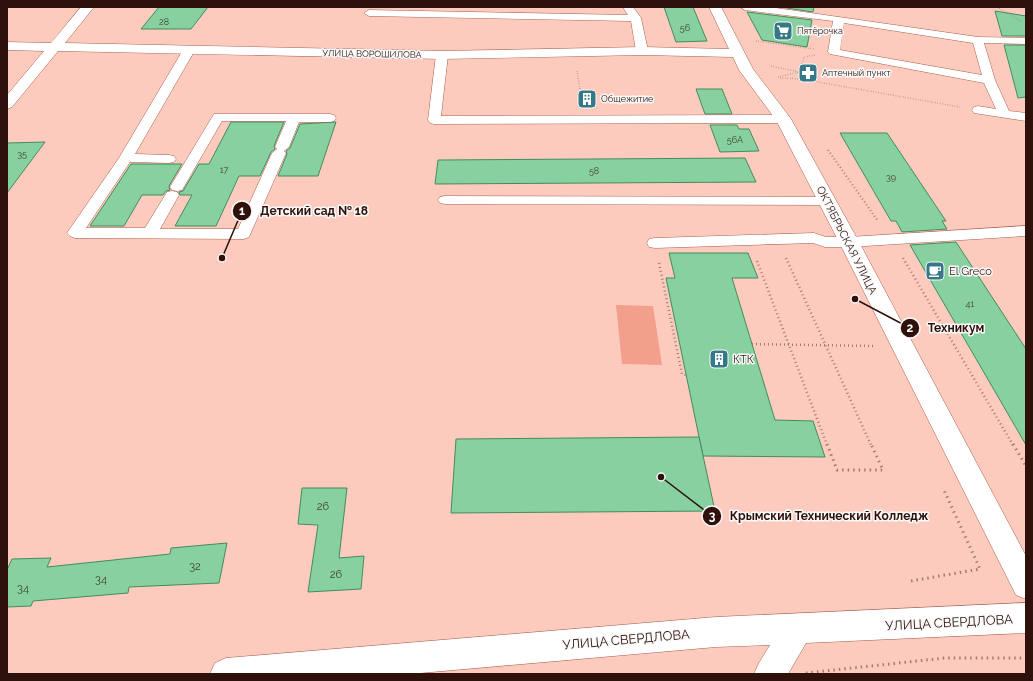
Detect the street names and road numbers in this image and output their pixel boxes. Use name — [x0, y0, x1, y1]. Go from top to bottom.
street label: УЛИЦА ВОРОШИЛОВА — [322, 48, 422, 60]
street label: ОКТЯБРЬСКАЯ УЛИЦА — [814, 184, 880, 297]
street label: УЛИЦА СВЕРДЛОВА — [885, 612, 1013, 633]
street label: УЛИЦА СВЕРДЛОВА — [562, 626, 690, 653]

